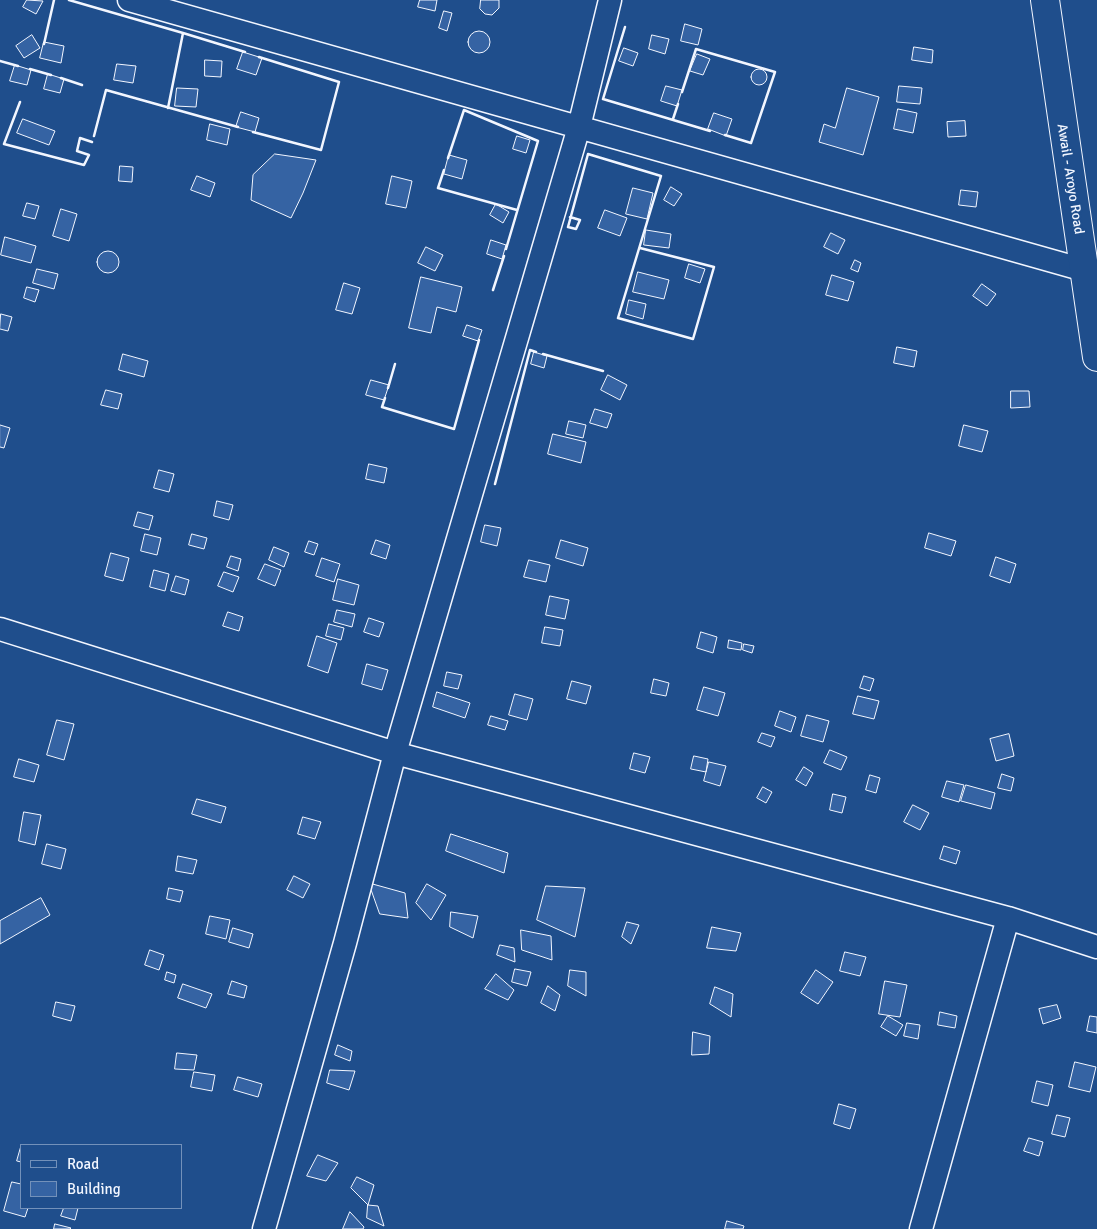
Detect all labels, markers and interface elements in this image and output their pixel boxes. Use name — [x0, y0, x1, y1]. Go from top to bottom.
street label: Awail - Aroyo Road — [1053, 123, 1087, 235]
legend — [20, 1144, 182, 1209]
text: Road — [67, 1155, 99, 1173]
text: Building — [67, 1180, 121, 1198]

